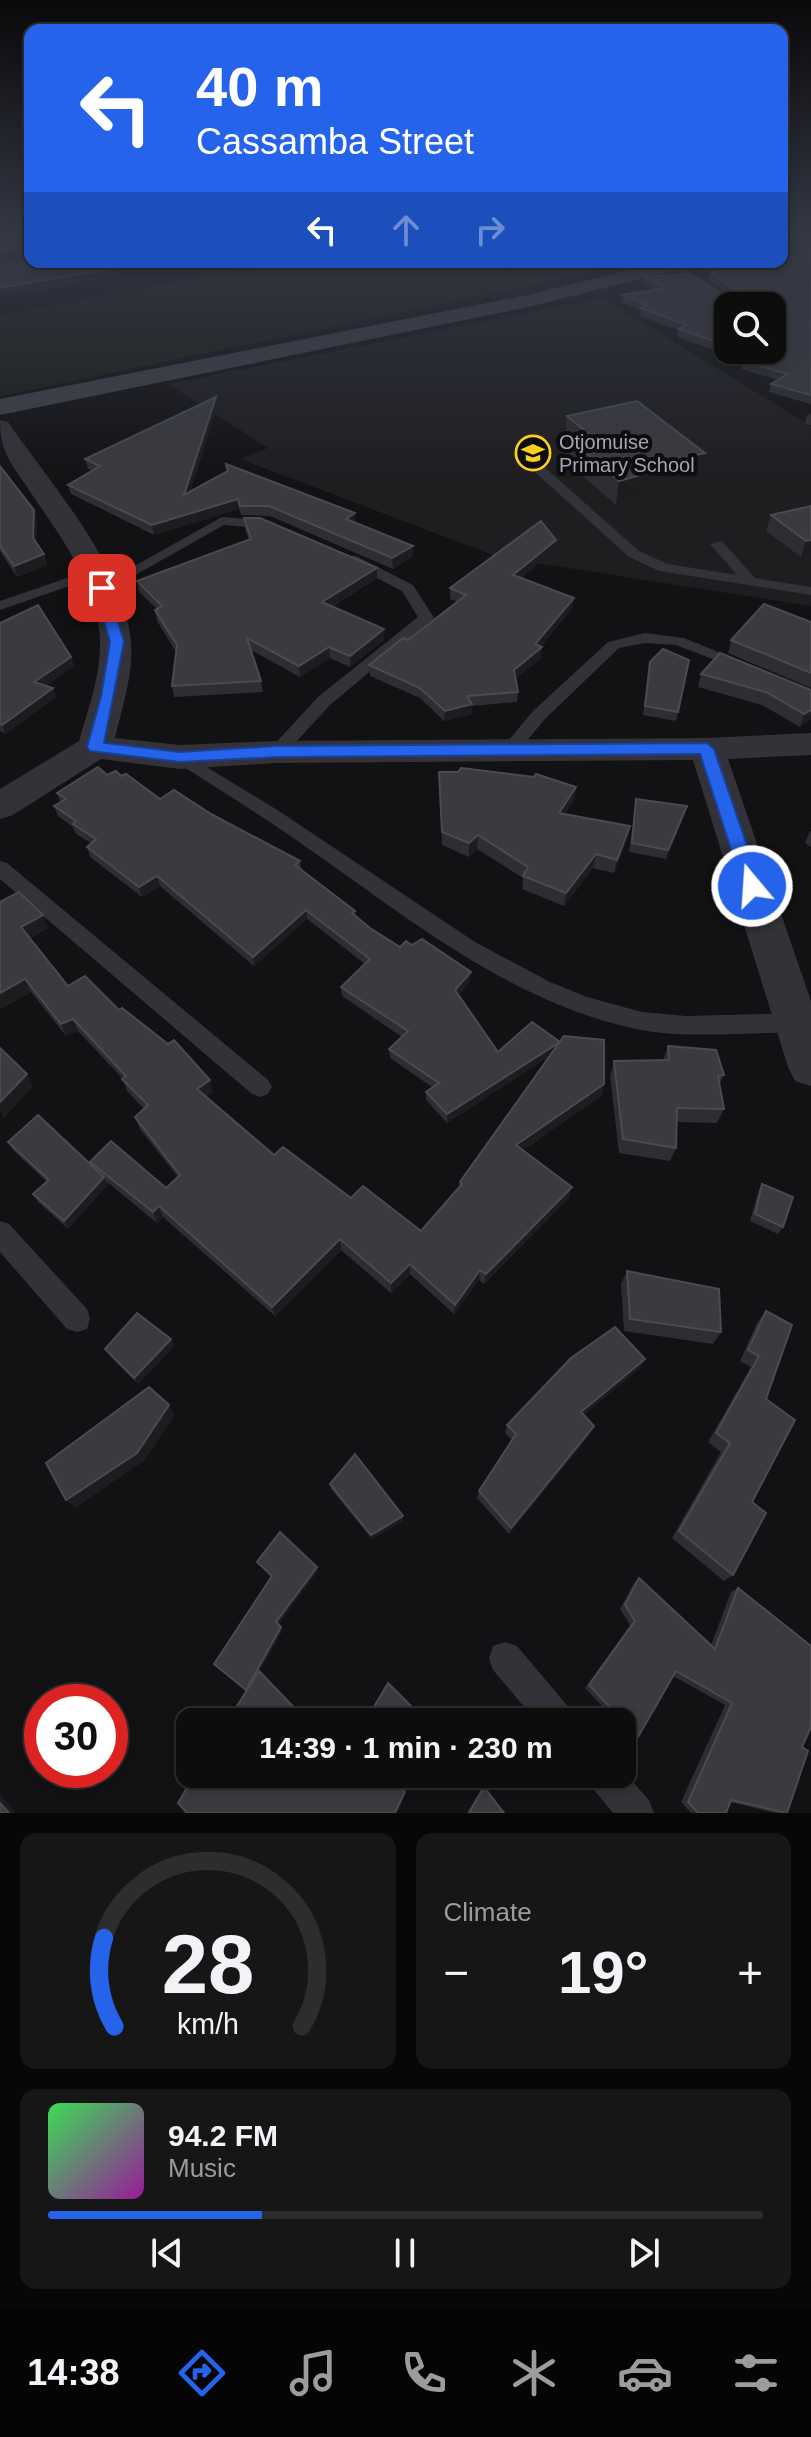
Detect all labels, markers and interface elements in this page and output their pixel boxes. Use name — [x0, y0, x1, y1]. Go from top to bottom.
text: 40 m — [196, 55, 324, 118]
icon: left — [64, 56, 168, 160]
text: Cassamba Street — [196, 121, 474, 162]
icon: left — [300, 208, 344, 252]
icon: ahead — [384, 208, 428, 252]
icon: right — [468, 208, 512, 252]
map controls — [714, 292, 786, 364]
button: search — [714, 292, 786, 364]
place label: Otjomuise Primary School — [559, 431, 695, 476]
school or university icon: Otjomuise Primary School — [514, 434, 552, 472]
pin — [68, 554, 136, 622]
icon: arrive — [80, 566, 124, 610]
position arrow — [710, 844, 794, 928]
speed limit sign: 30 — [24, 1684, 128, 1788]
text: 14:39 · 1 min · 230 m — [259, 1731, 553, 1764]
text: Climate — [444, 1897, 532, 1927]
text: 28 — [161, 1918, 254, 2011]
text: 19° — [558, 1939, 649, 2006]
text: − — [444, 1948, 469, 1997]
text: + — [737, 1948, 763, 1997]
text: km/h — [177, 2008, 239, 2040]
text: 94.2 FM — [168, 2119, 278, 2152]
text: Music — [168, 2153, 236, 2183]
icon: previous — [145, 2231, 189, 2275]
icon: pause — [383, 2231, 427, 2275]
icon: next — [622, 2231, 666, 2275]
icon: directions — [174, 2345, 230, 2401]
icon: music — [285, 2345, 341, 2401]
icon: phone — [396, 2345, 452, 2401]
icon: climate — [506, 2345, 562, 2401]
icon: car — [617, 2345, 673, 2401]
icon: filters — [728, 2345, 784, 2401]
text: 14:38 — [27, 2352, 119, 2393]

